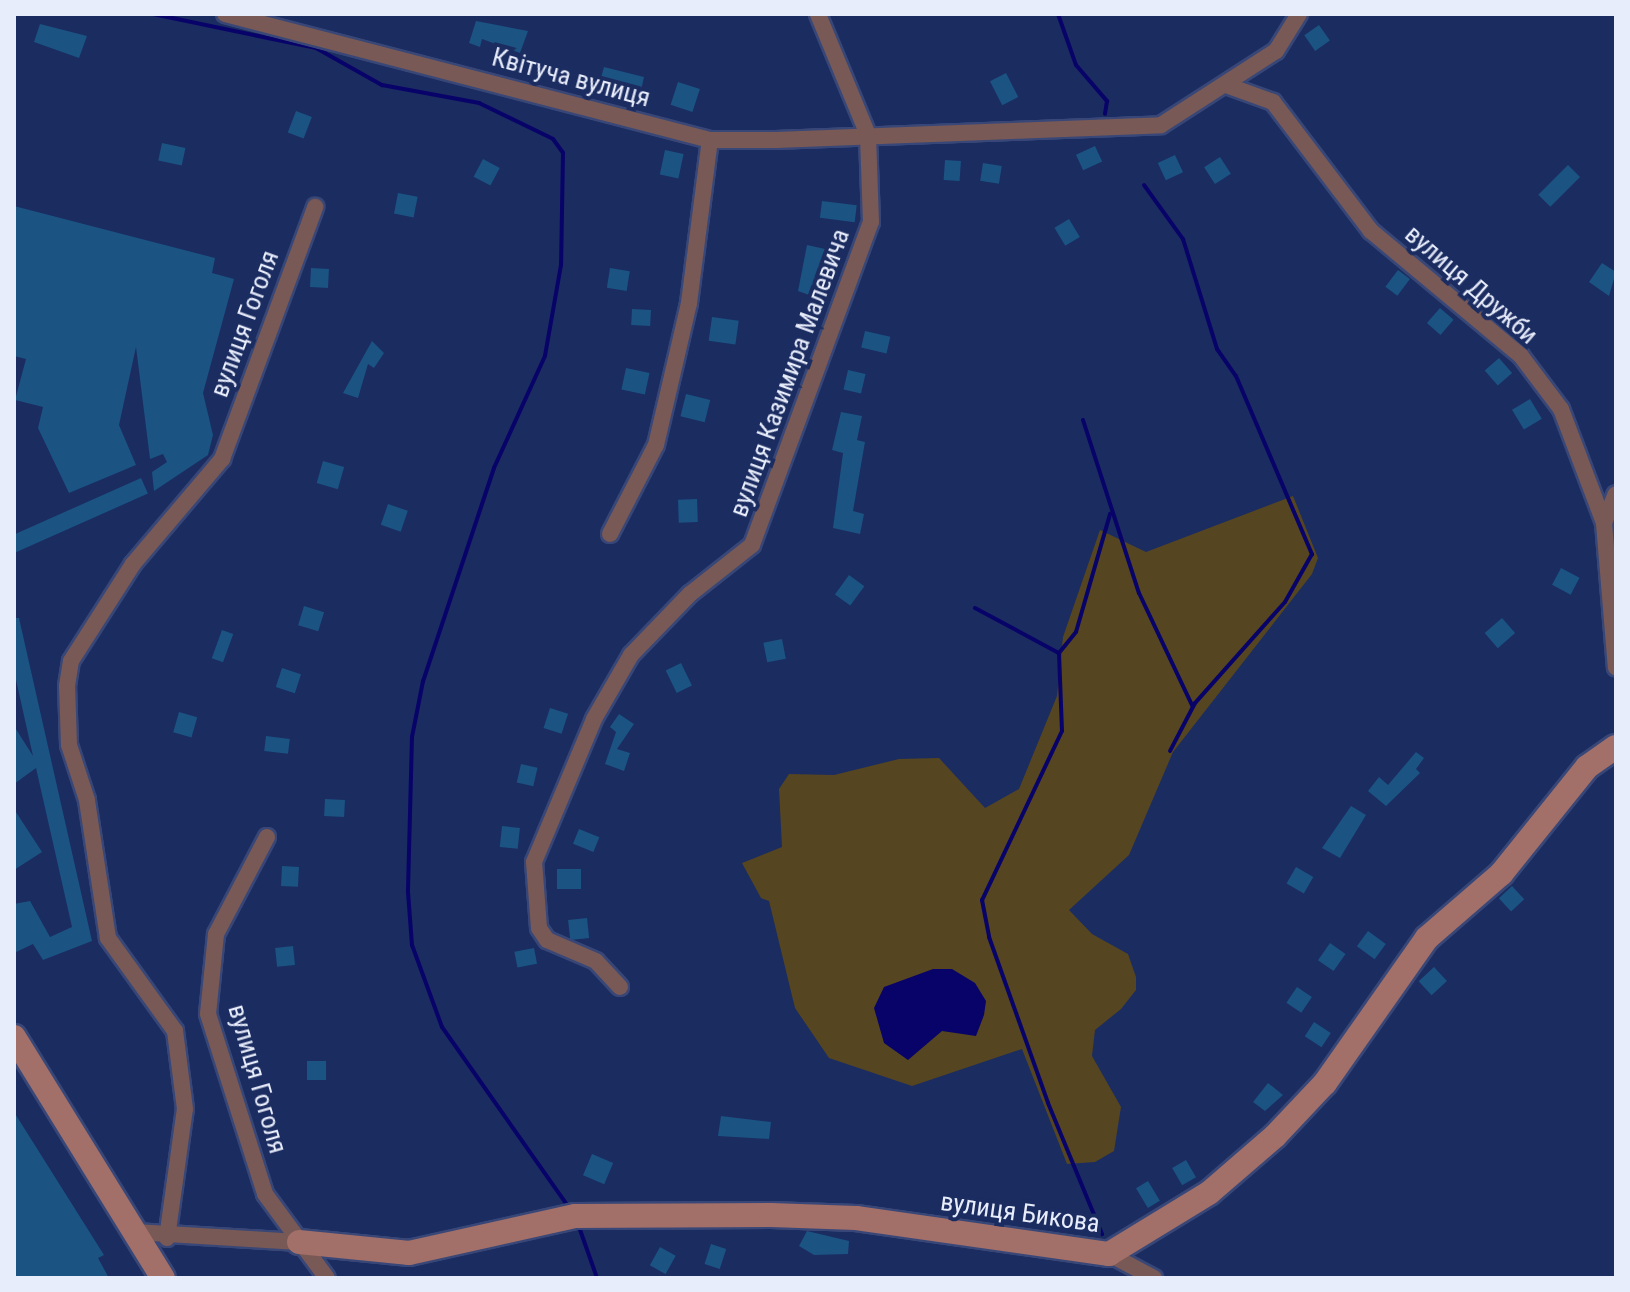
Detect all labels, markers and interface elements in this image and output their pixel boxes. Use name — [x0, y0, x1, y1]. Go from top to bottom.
street label: Квітуча вулиця — [488, 42, 654, 114]
street label: вулиця Дружби — [1398, 219, 1544, 351]
street label: вулиця Казимира Малевича — [723, 225, 857, 521]
street label: вулиця Гоголя — [204, 247, 286, 401]
street label: вулиця Гоголя — [221, 1001, 293, 1157]
street label: вулиця Бикова — [938, 1186, 1102, 1240]

